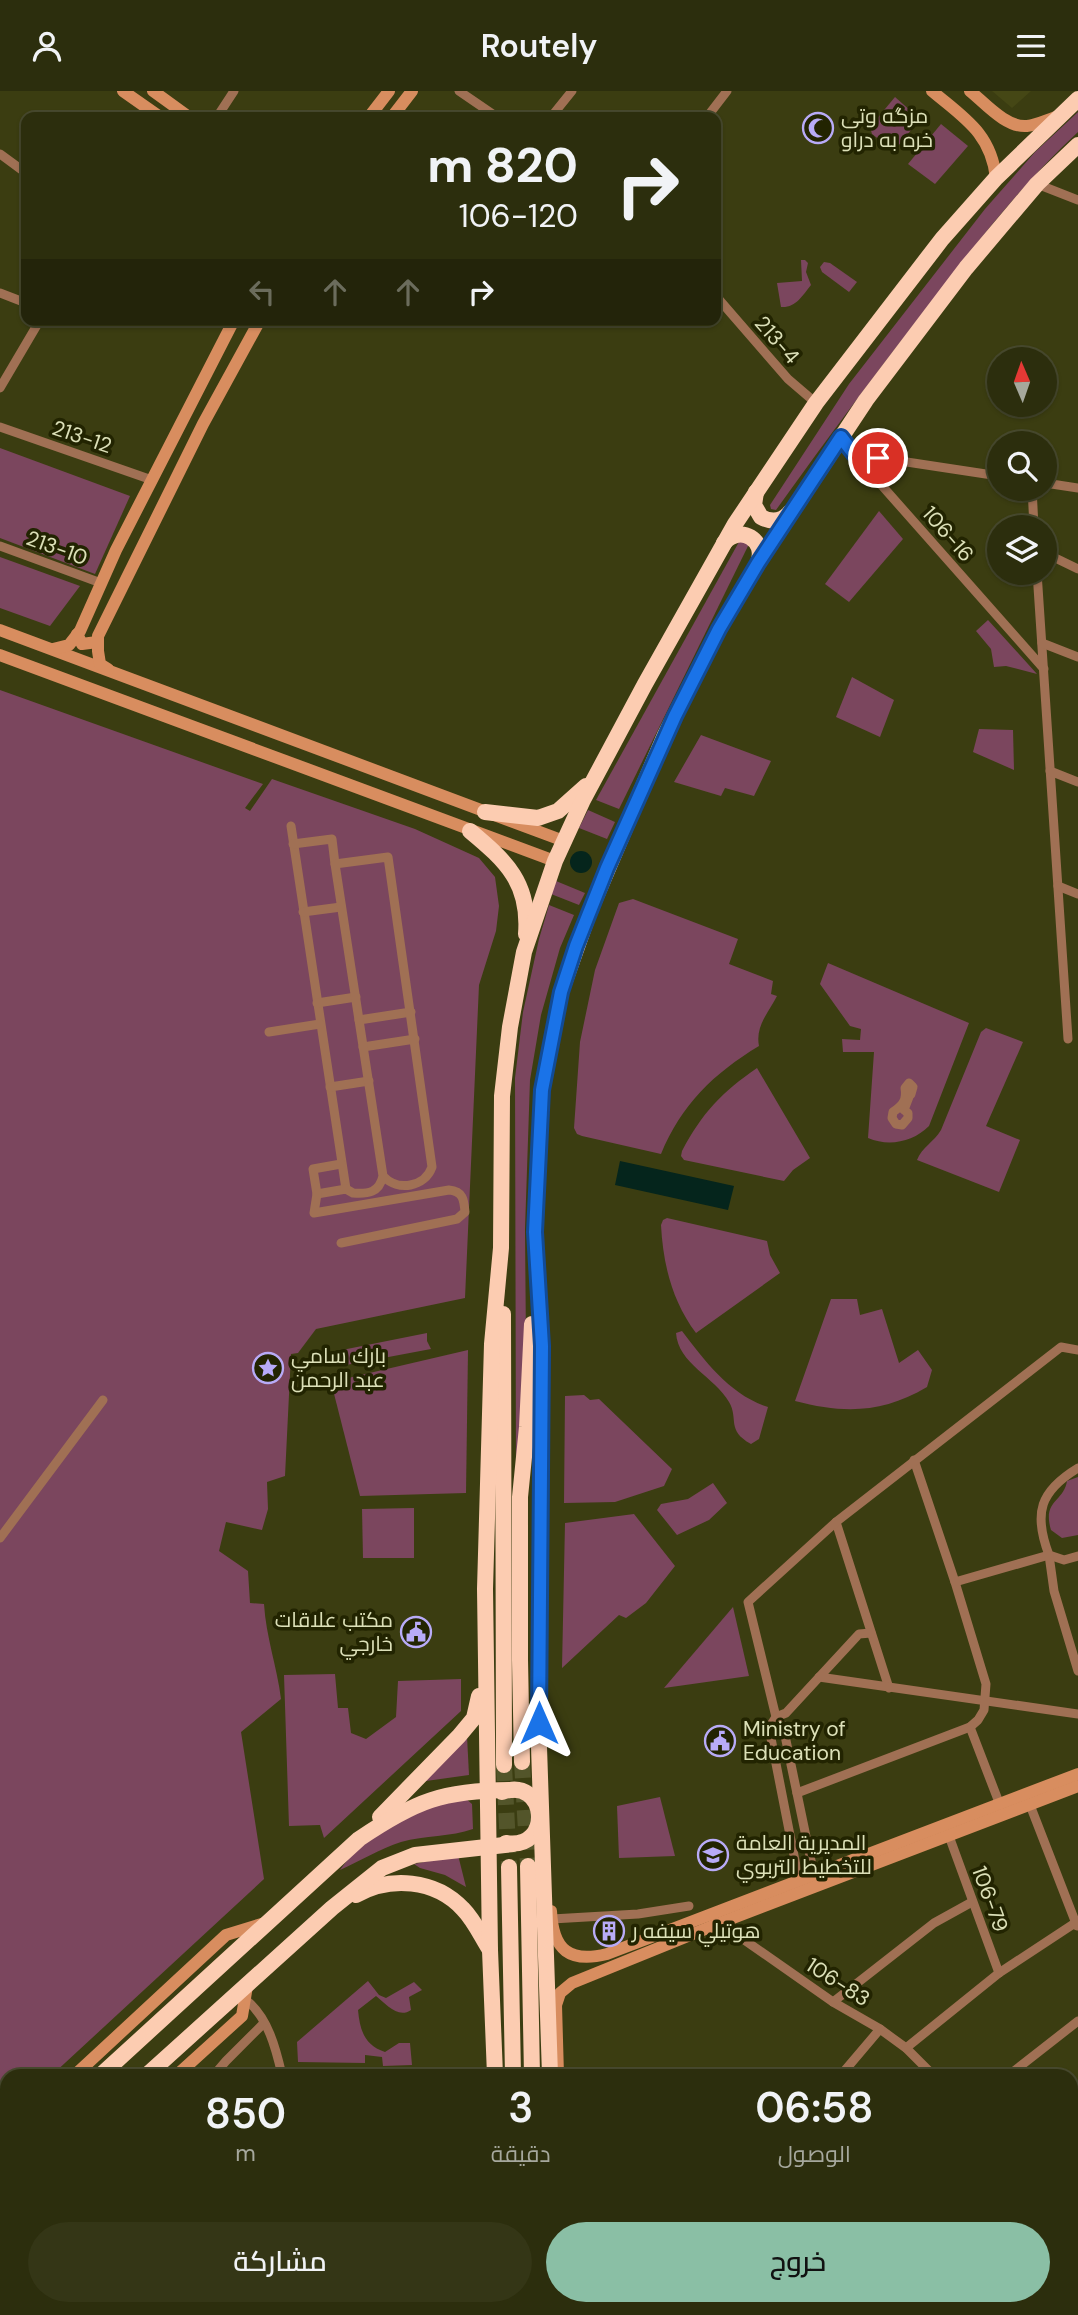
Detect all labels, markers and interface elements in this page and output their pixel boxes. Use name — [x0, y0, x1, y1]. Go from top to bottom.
text: Routely — [481, 25, 597, 67]
icon: person — [28, 27, 66, 65]
icon: menu — [1012, 27, 1050, 65]
place label: مزگه وتى خره به دراو — [841, 102, 933, 154]
mosque icon: مزگه وتى خره به دراو — [801, 111, 835, 145]
text: 820 m — [427, 133, 578, 197]
icon: right — [602, 140, 693, 231]
text: 106-120 — [459, 195, 578, 237]
icon: left — [243, 273, 281, 311]
icon: ahead — [316, 273, 354, 311]
icon: ahead — [389, 273, 427, 311]
icon: right — [462, 273, 500, 311]
street label: 213-4 — [748, 310, 806, 370]
north arrow — [987, 347, 1057, 417]
map controls — [987, 347, 1057, 585]
street label: 213-12 — [49, 414, 115, 460]
pin — [848, 428, 908, 488]
button: search — [987, 431, 1057, 501]
icon: arrive — [859, 439, 897, 477]
street label: 106-16 — [916, 500, 980, 568]
button: layers — [987, 515, 1057, 585]
street label: 213-10 — [22, 524, 92, 572]
place label: بارك سامي عبد الرحمن — [291, 1342, 386, 1394]
place icon: بارك سامي عبد الرحمن — [251, 1351, 285, 1385]
place label: مكتب علاقات خارجي — [275, 1606, 393, 1660]
public building icon: مكتب علاقات خارجي — [399, 1615, 433, 1649]
position arrow — [502, 1686, 576, 1760]
place label: Ministry of Education — [743, 1715, 846, 1767]
public building icon: Ministry of Education — [703, 1724, 737, 1758]
place label: المديرية العامة للتخطيط التربوي — [736, 1829, 872, 1883]
school or university icon: المديرية العامة للتخطيط التربوي — [696, 1838, 730, 1872]
street label: 106-79 — [965, 1862, 1015, 1936]
building icon: هوتيلي سيفه ر — [592, 1914, 626, 1948]
place label: هوتيلي سيفه ر — [631, 1917, 761, 1947]
street label: 106-83 — [801, 1951, 875, 2013]
text: 3 — [508, 2080, 533, 2135]
text: 06:58 — [755, 2080, 873, 2135]
text: 850 — [205, 2086, 286, 2141]
text: m — [235, 2138, 256, 2168]
text: دقيقة — [491, 2139, 551, 2169]
text: الوصول — [778, 2139, 851, 2169]
button: مشاركة — [28, 2222, 532, 2302]
button: خروج — [546, 2222, 1050, 2302]

